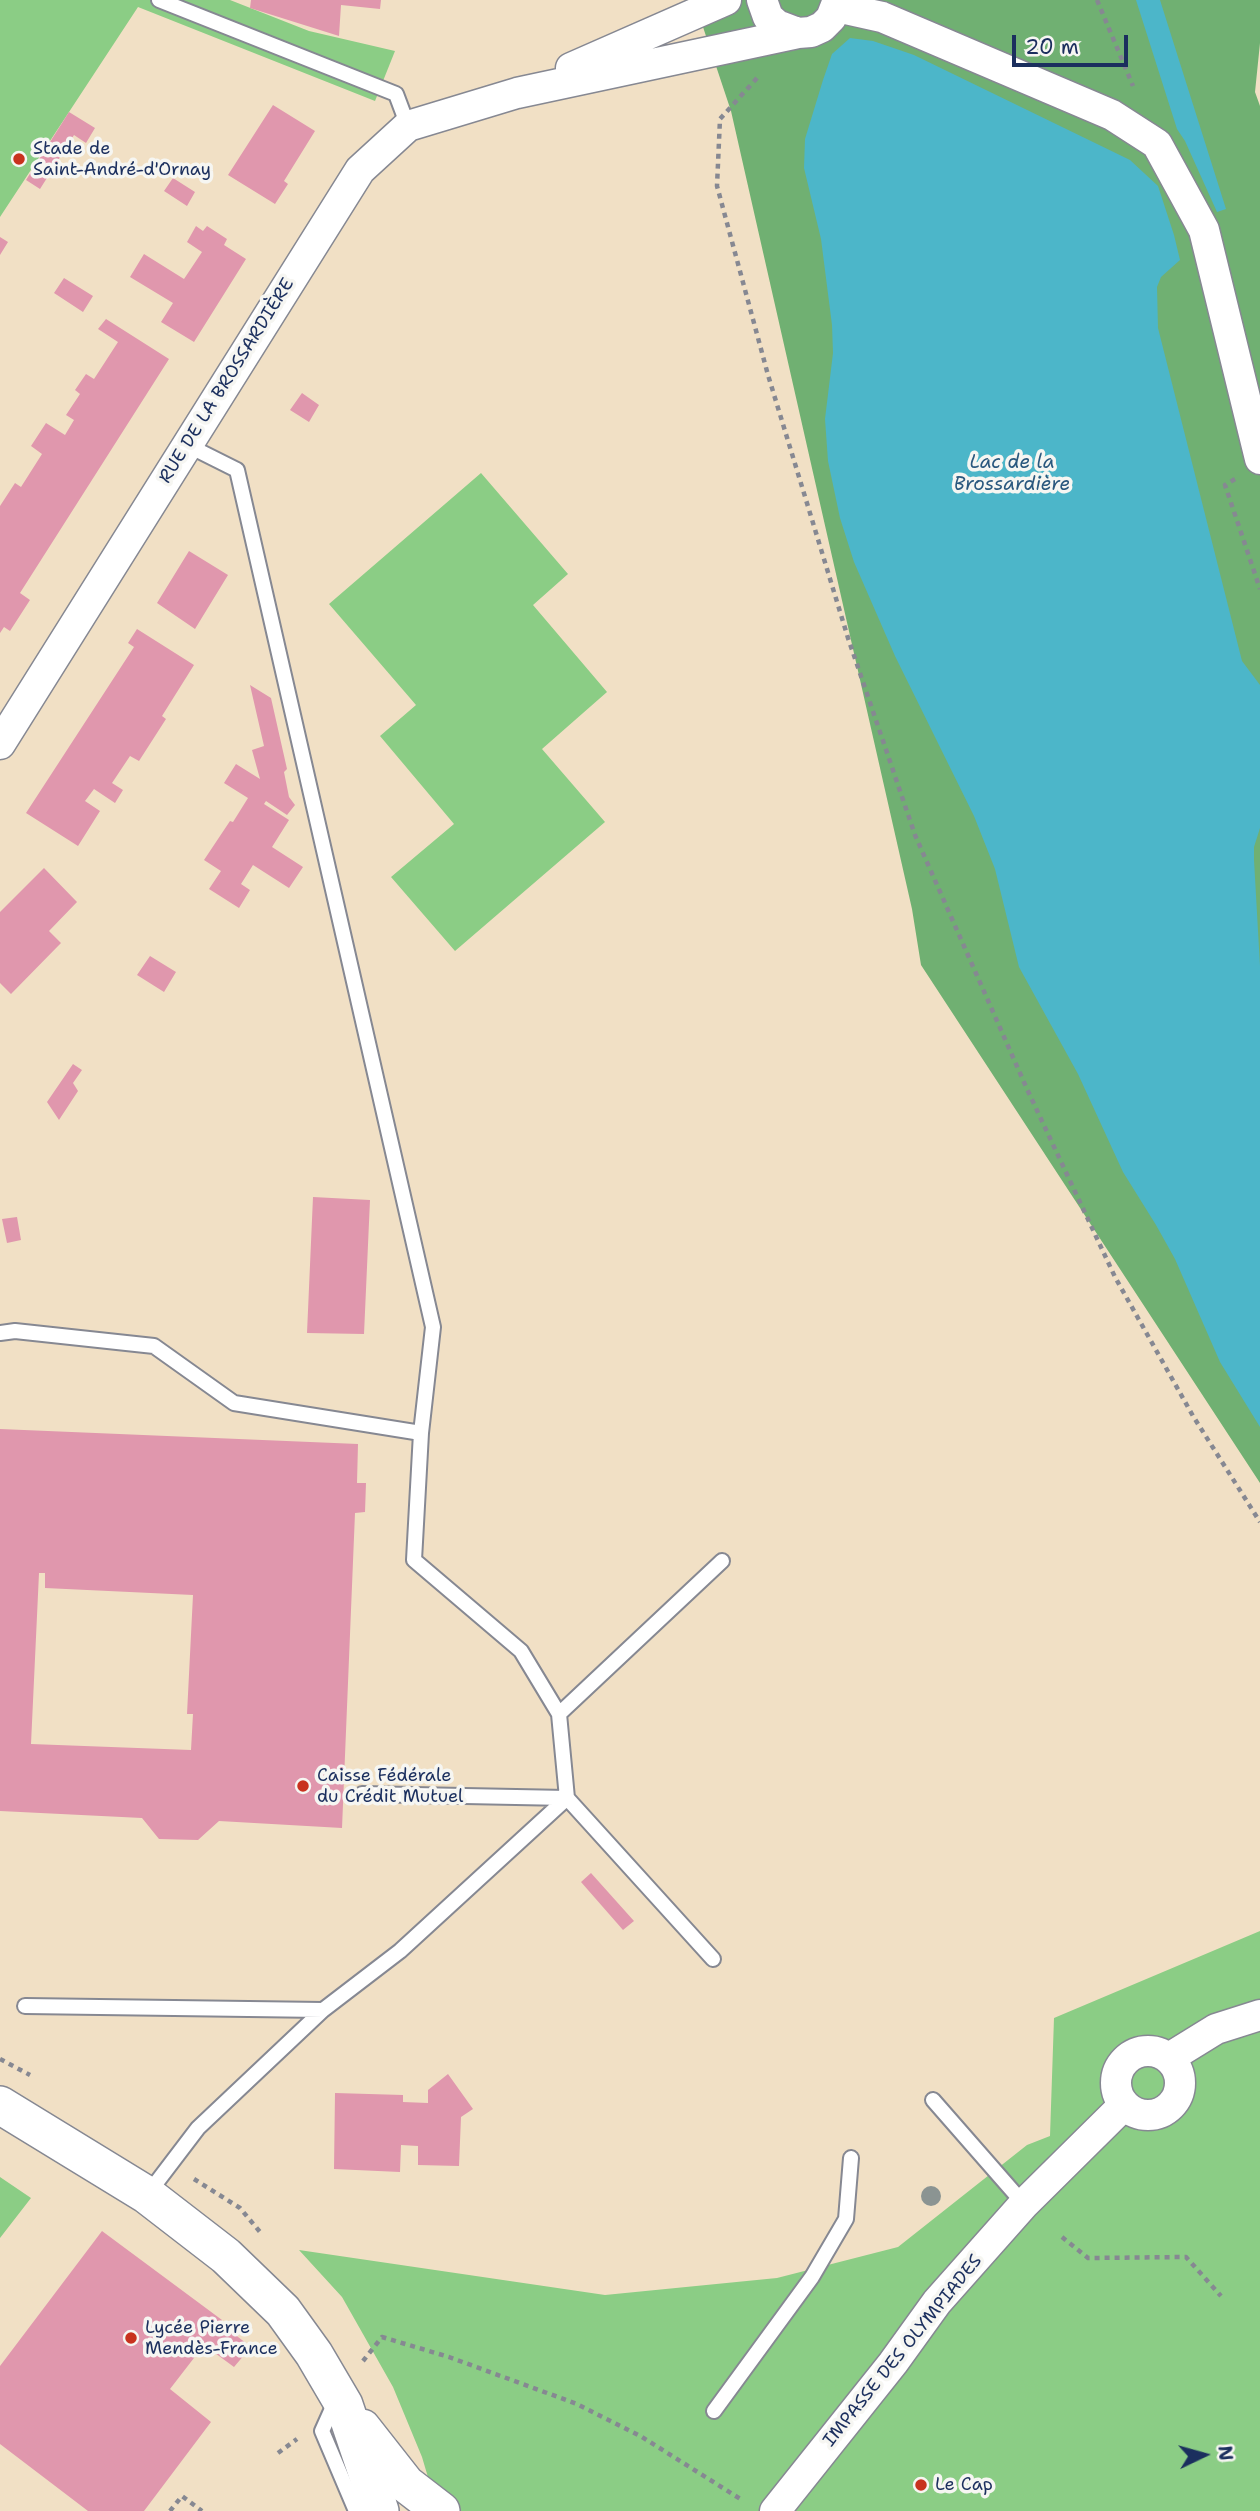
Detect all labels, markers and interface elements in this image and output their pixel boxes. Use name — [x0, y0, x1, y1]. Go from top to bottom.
scale bar — [1015, 21, 1130, 65]
text: 20 m — [1025, 33, 1079, 61]
place label: Stade de Saint-André-d'Ornay — [33, 138, 211, 180]
marker: Stade de Saint-André-d'Ornay — [11, 151, 27, 167]
street label: RUE DE LA BROSSARDIÈRE — [155, 274, 299, 488]
water label: Lac de la Brossardière — [954, 452, 1070, 496]
place label: Caisse Fédérale du Crédit Mutuel — [317, 1765, 463, 1808]
marker: Caisse Fédérale du Crédit Mutuel — [295, 1778, 311, 1794]
street label: IMPASSE DES OLYMPIADES — [819, 2251, 987, 2451]
place label: Lycée Pierre Mendès-France — [145, 2317, 278, 2360]
marker: Lycée Pierre Mendès-France — [123, 2330, 139, 2346]
north arrow — [1169, 2420, 1239, 2490]
text: N — [1212, 2445, 1239, 2462]
place label: Le Cap — [935, 2474, 993, 2496]
marker: Le Cap — [913, 2477, 929, 2493]

